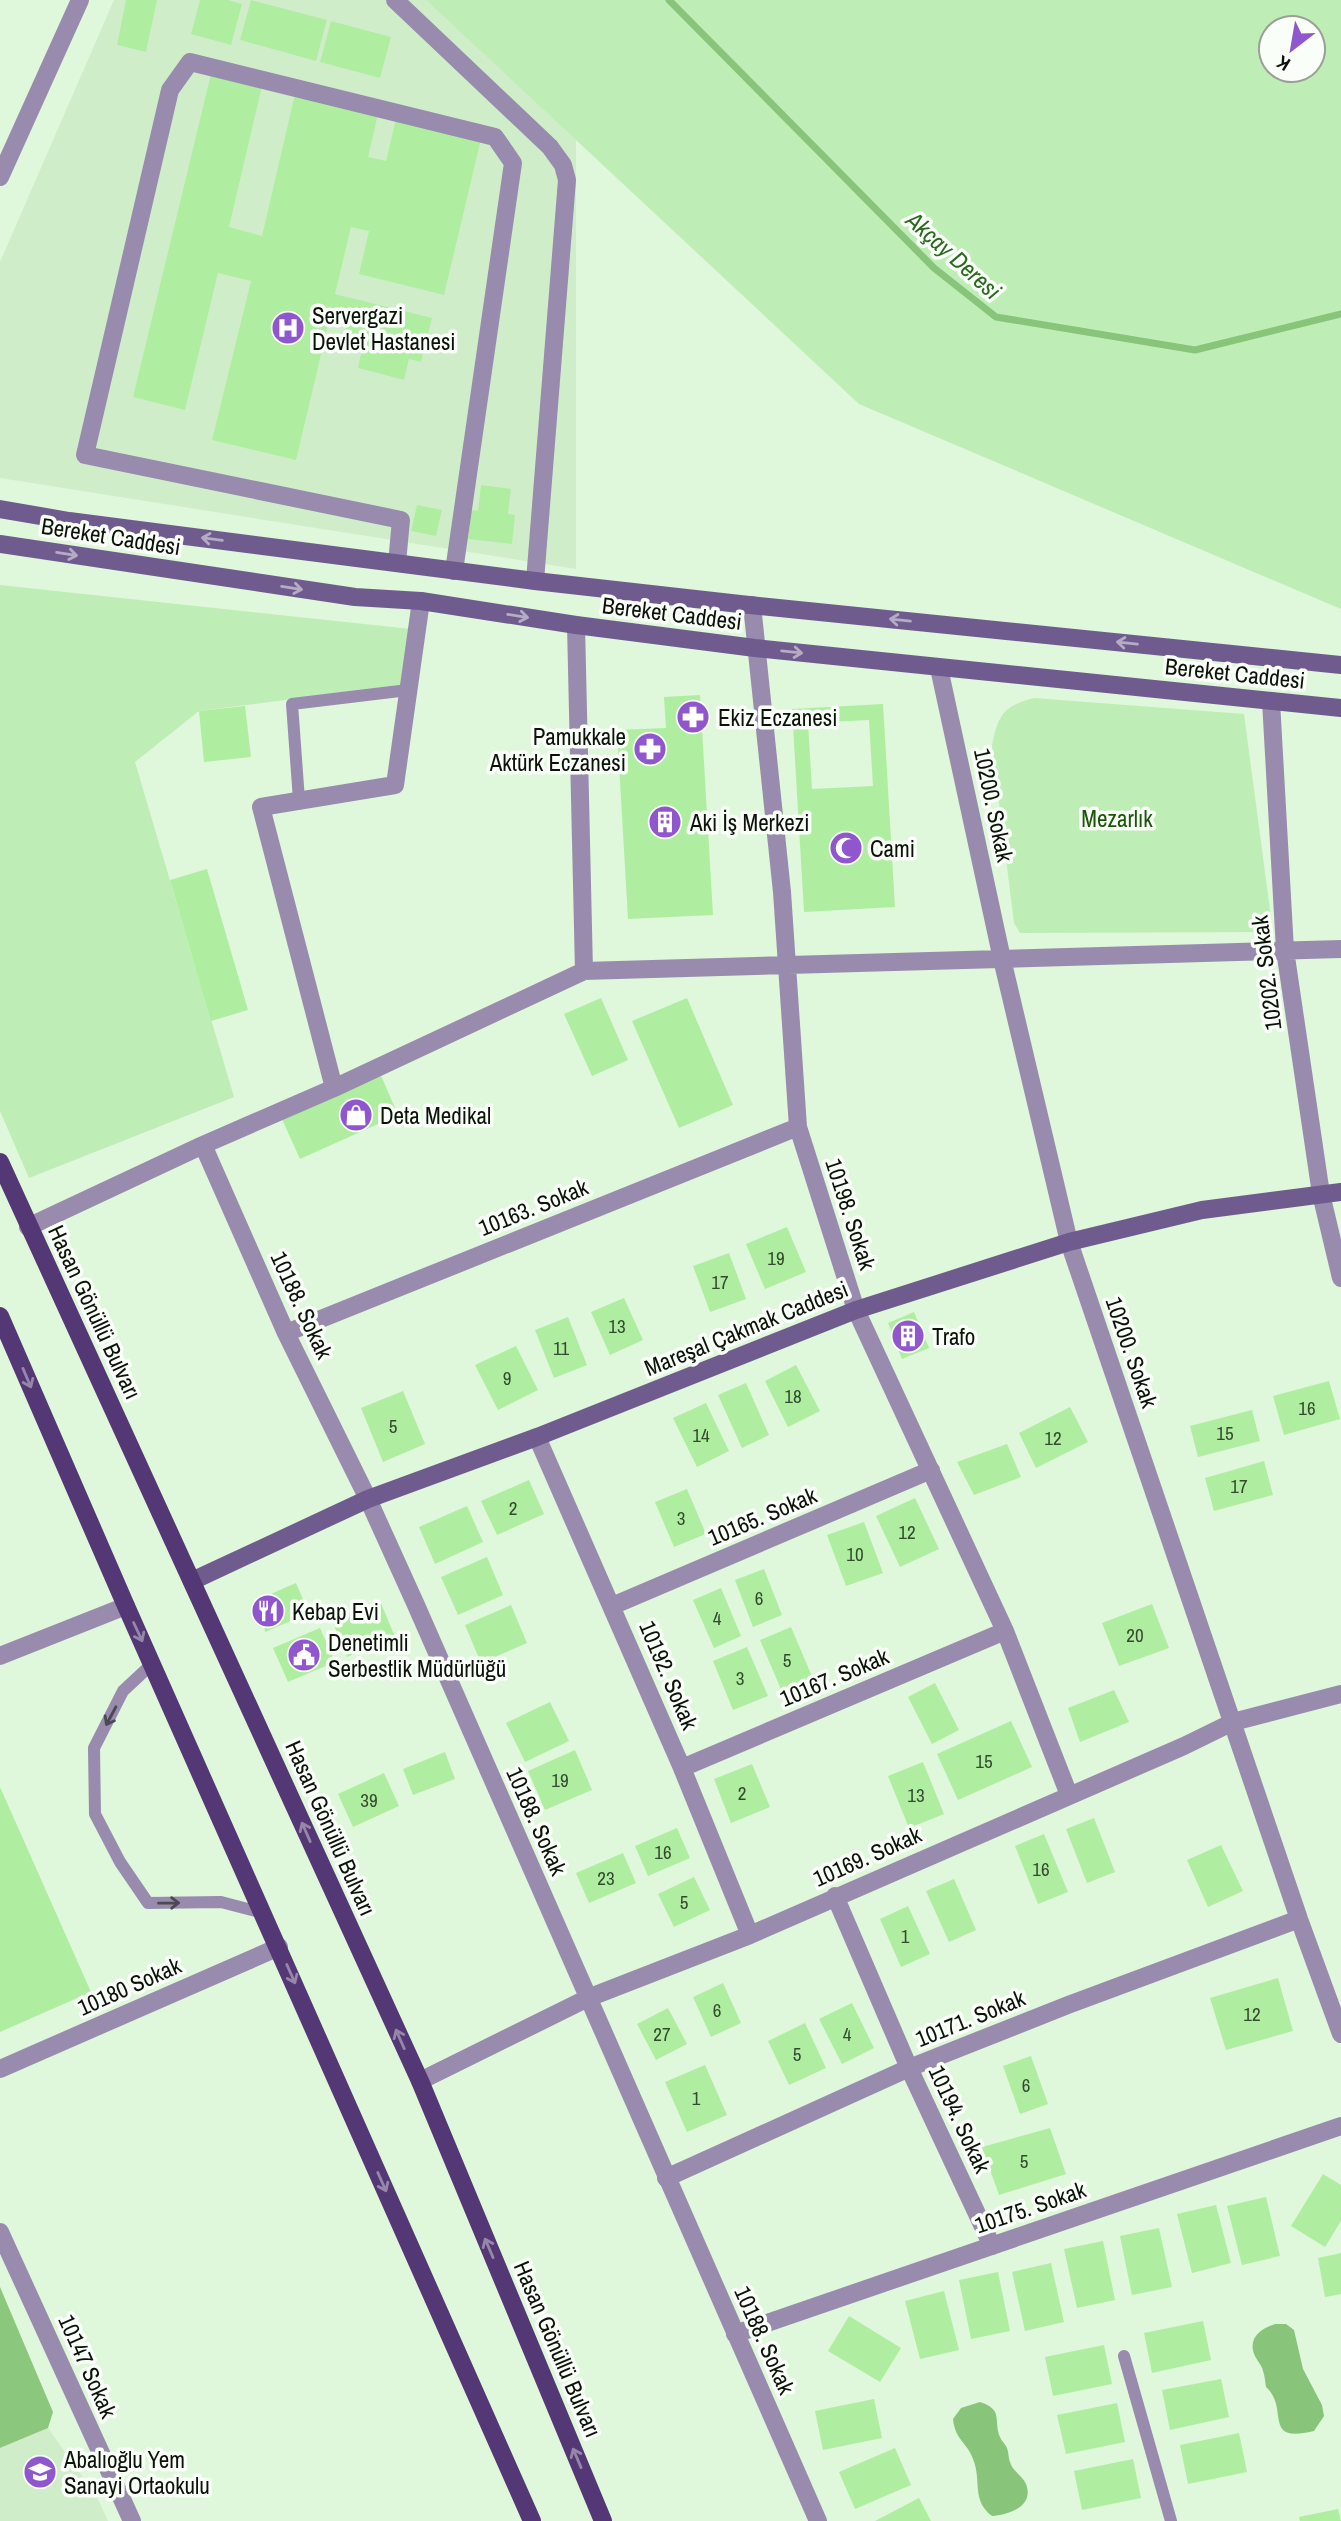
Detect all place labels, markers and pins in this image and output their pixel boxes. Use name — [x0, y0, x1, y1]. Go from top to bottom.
place label: Servergazi Devlet Hastanesi — [312, 300, 456, 357]
hospital icon: Servergazi Devlet Hastanesi — [269, 309, 307, 347]
pharmacy icon: Ekiz Eczanesi — [674, 698, 712, 736]
place label: Ekiz Eczanesi — [718, 702, 838, 733]
place label: Pamukkale Aktürk Eczanesi — [489, 721, 626, 778]
pharmacy icon: Pamukkale Aktürk Eczanesi — [631, 730, 669, 768]
building icon: Aki İş Merkezi — [646, 803, 684, 841]
place label: Aki İş Merkezi — [689, 807, 810, 838]
mosque icon: Cami — [827, 829, 865, 867]
place label: Cami — [870, 833, 915, 864]
shop icon: Deta Medikal — [337, 1096, 375, 1134]
place label: Deta Medikal — [380, 1100, 491, 1131]
building icon: Trafo — [889, 1317, 927, 1355]
place label: Trafo — [932, 1321, 975, 1352]
restaurant icon: Kebap Evi — [249, 1592, 287, 1630]
place label: Kebap Evi — [292, 1596, 379, 1627]
place label: Denetimli Serbestlik Müdürlüğü — [328, 1627, 506, 1684]
public building icon: Denetimli Serbestlik Müdürlüğü — [285, 1636, 323, 1674]
place label: Abalıoğlu Yem Sanayi Ortaokulu — [63, 2444, 210, 2501]
school or university icon: Abalıoğlu Yem Sanayi Ortaokulu — [21, 2453, 59, 2491]

